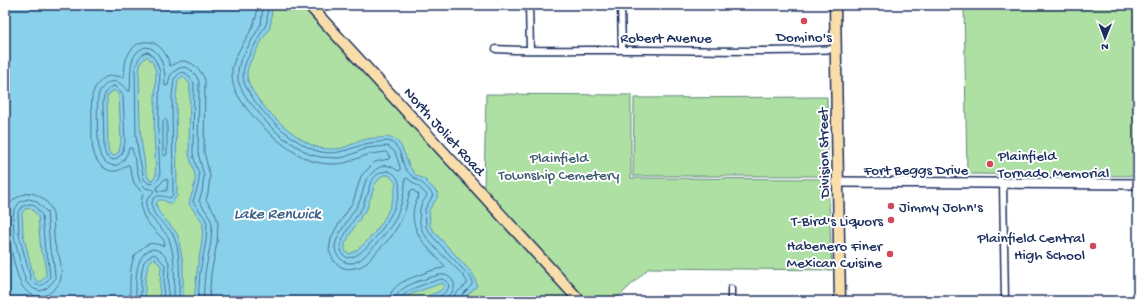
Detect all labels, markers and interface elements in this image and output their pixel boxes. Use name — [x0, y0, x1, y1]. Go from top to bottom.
marker: Domino's — [799, 16, 809, 26]
north arrow — [1085, 18, 1125, 58]
place label: Domino's — [775, 29, 832, 47]
street label: Robert Avenue — [620, 30, 712, 48]
text: N — [1101, 40, 1109, 52]
street label: North Joliet Road — [399, 84, 489, 181]
street label: Division Street — [815, 106, 835, 199]
place label: Plainfield Tornado Memorial — [997, 148, 1109, 183]
park label: Plainfield Township Cemetery — [498, 150, 620, 185]
marker: Plainfield Tornado Memorial — [985, 159, 995, 169]
street label: Fort Beggs Drive — [863, 162, 969, 180]
place label: Jimmy John's — [899, 199, 983, 217]
marker: Jimmy John's — [886, 201, 896, 211]
water label: Lake Renwick — [234, 206, 322, 225]
place label: T-Bird's Liquors — [790, 213, 883, 231]
marker: T-Bird's Liquors — [886, 215, 896, 225]
place label: Plainfield Central High School — [976, 230, 1085, 265]
place label: Habenero Finer Mexican Cuisine — [787, 238, 884, 273]
marker: Plainfield Central High School — [1088, 241, 1098, 251]
marker: Habenero Finer Mexican Cuisine — [885, 249, 895, 259]

